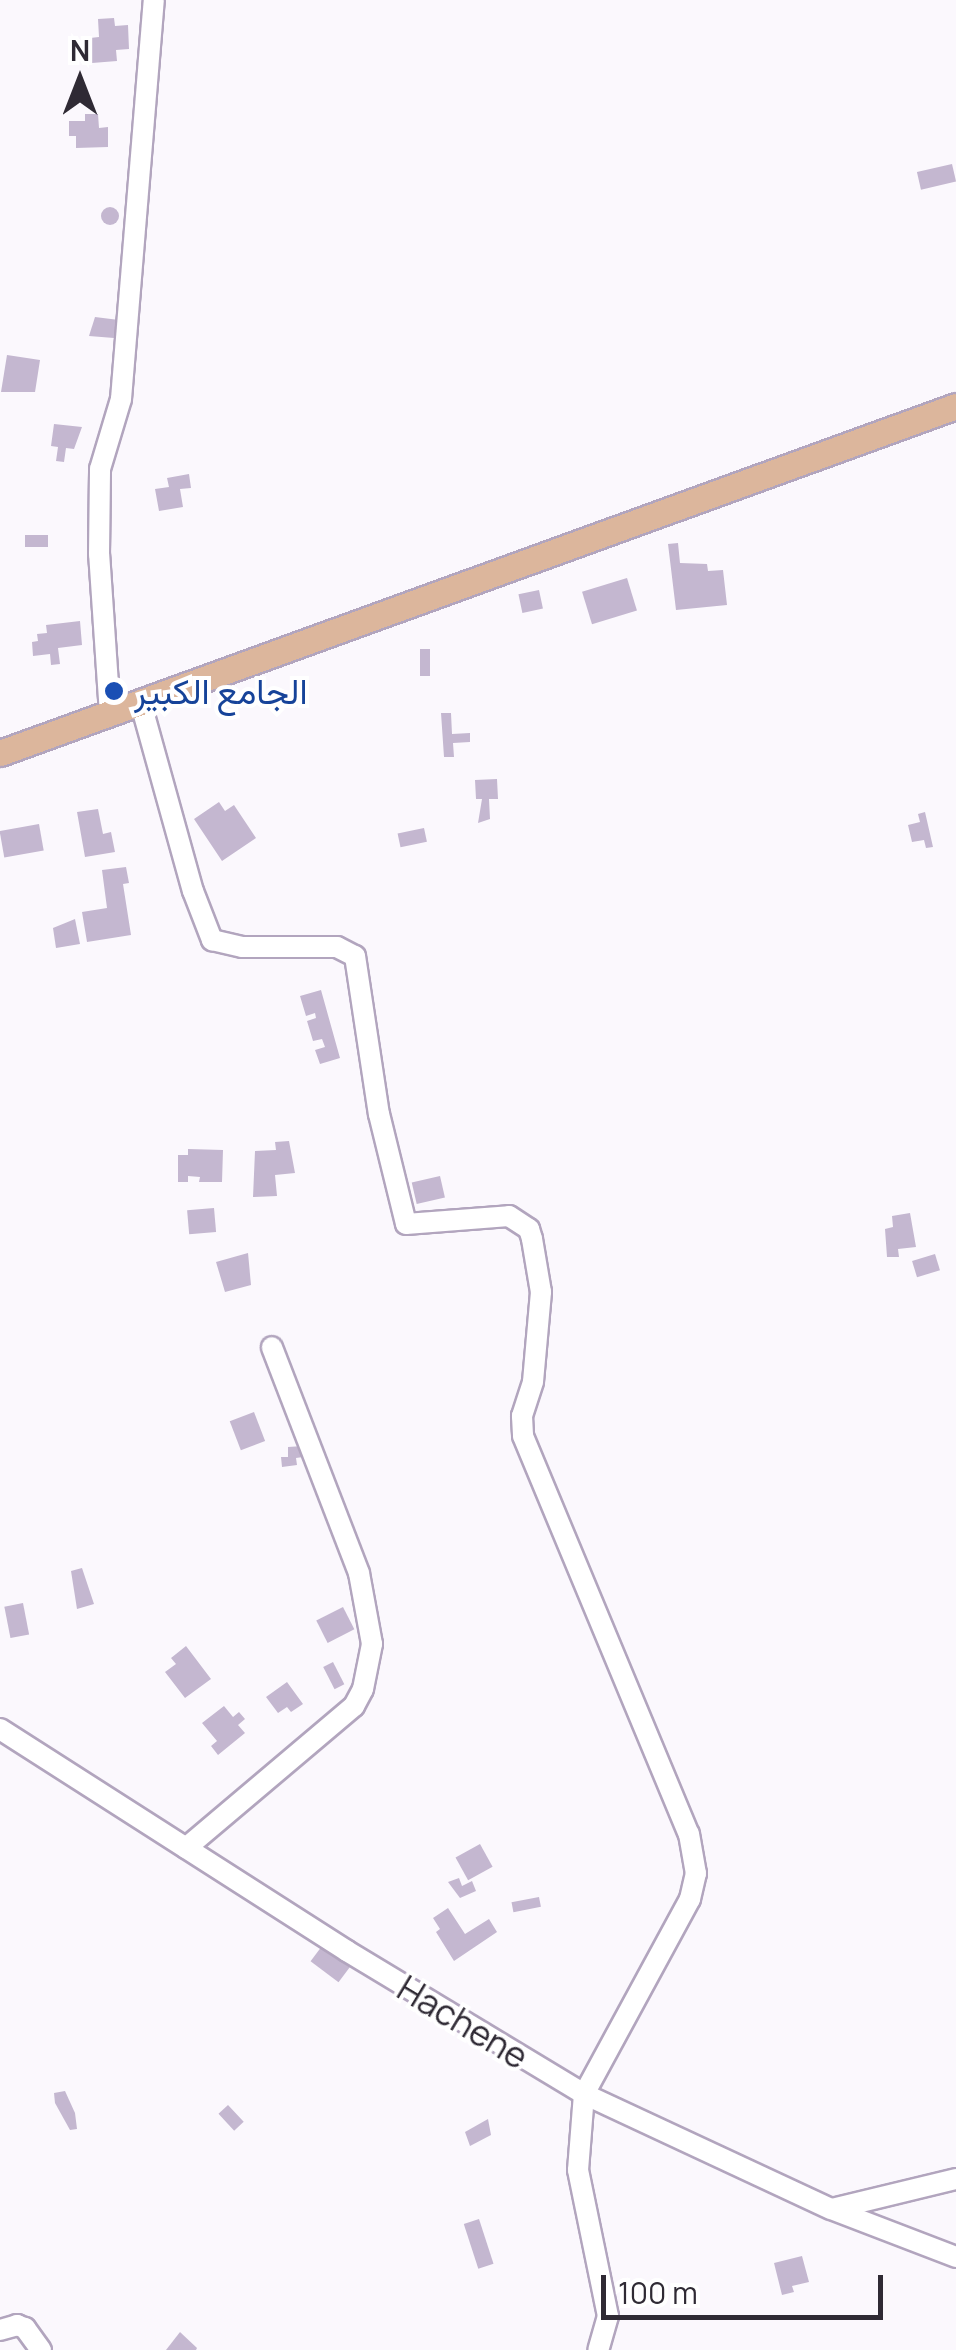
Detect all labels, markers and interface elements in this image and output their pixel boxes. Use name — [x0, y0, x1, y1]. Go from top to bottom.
north arrow — [30, 30, 130, 130]
text: N — [70, 31, 90, 69]
place label: الجامع الكبير — [134, 670, 308, 712]
marker: الجامع الكبير — [103, 680, 125, 702]
street label: Hachene — [390, 1967, 536, 2077]
scale bar — [606, 2255, 888, 2317]
text: 100 m — [618, 2272, 698, 2313]

